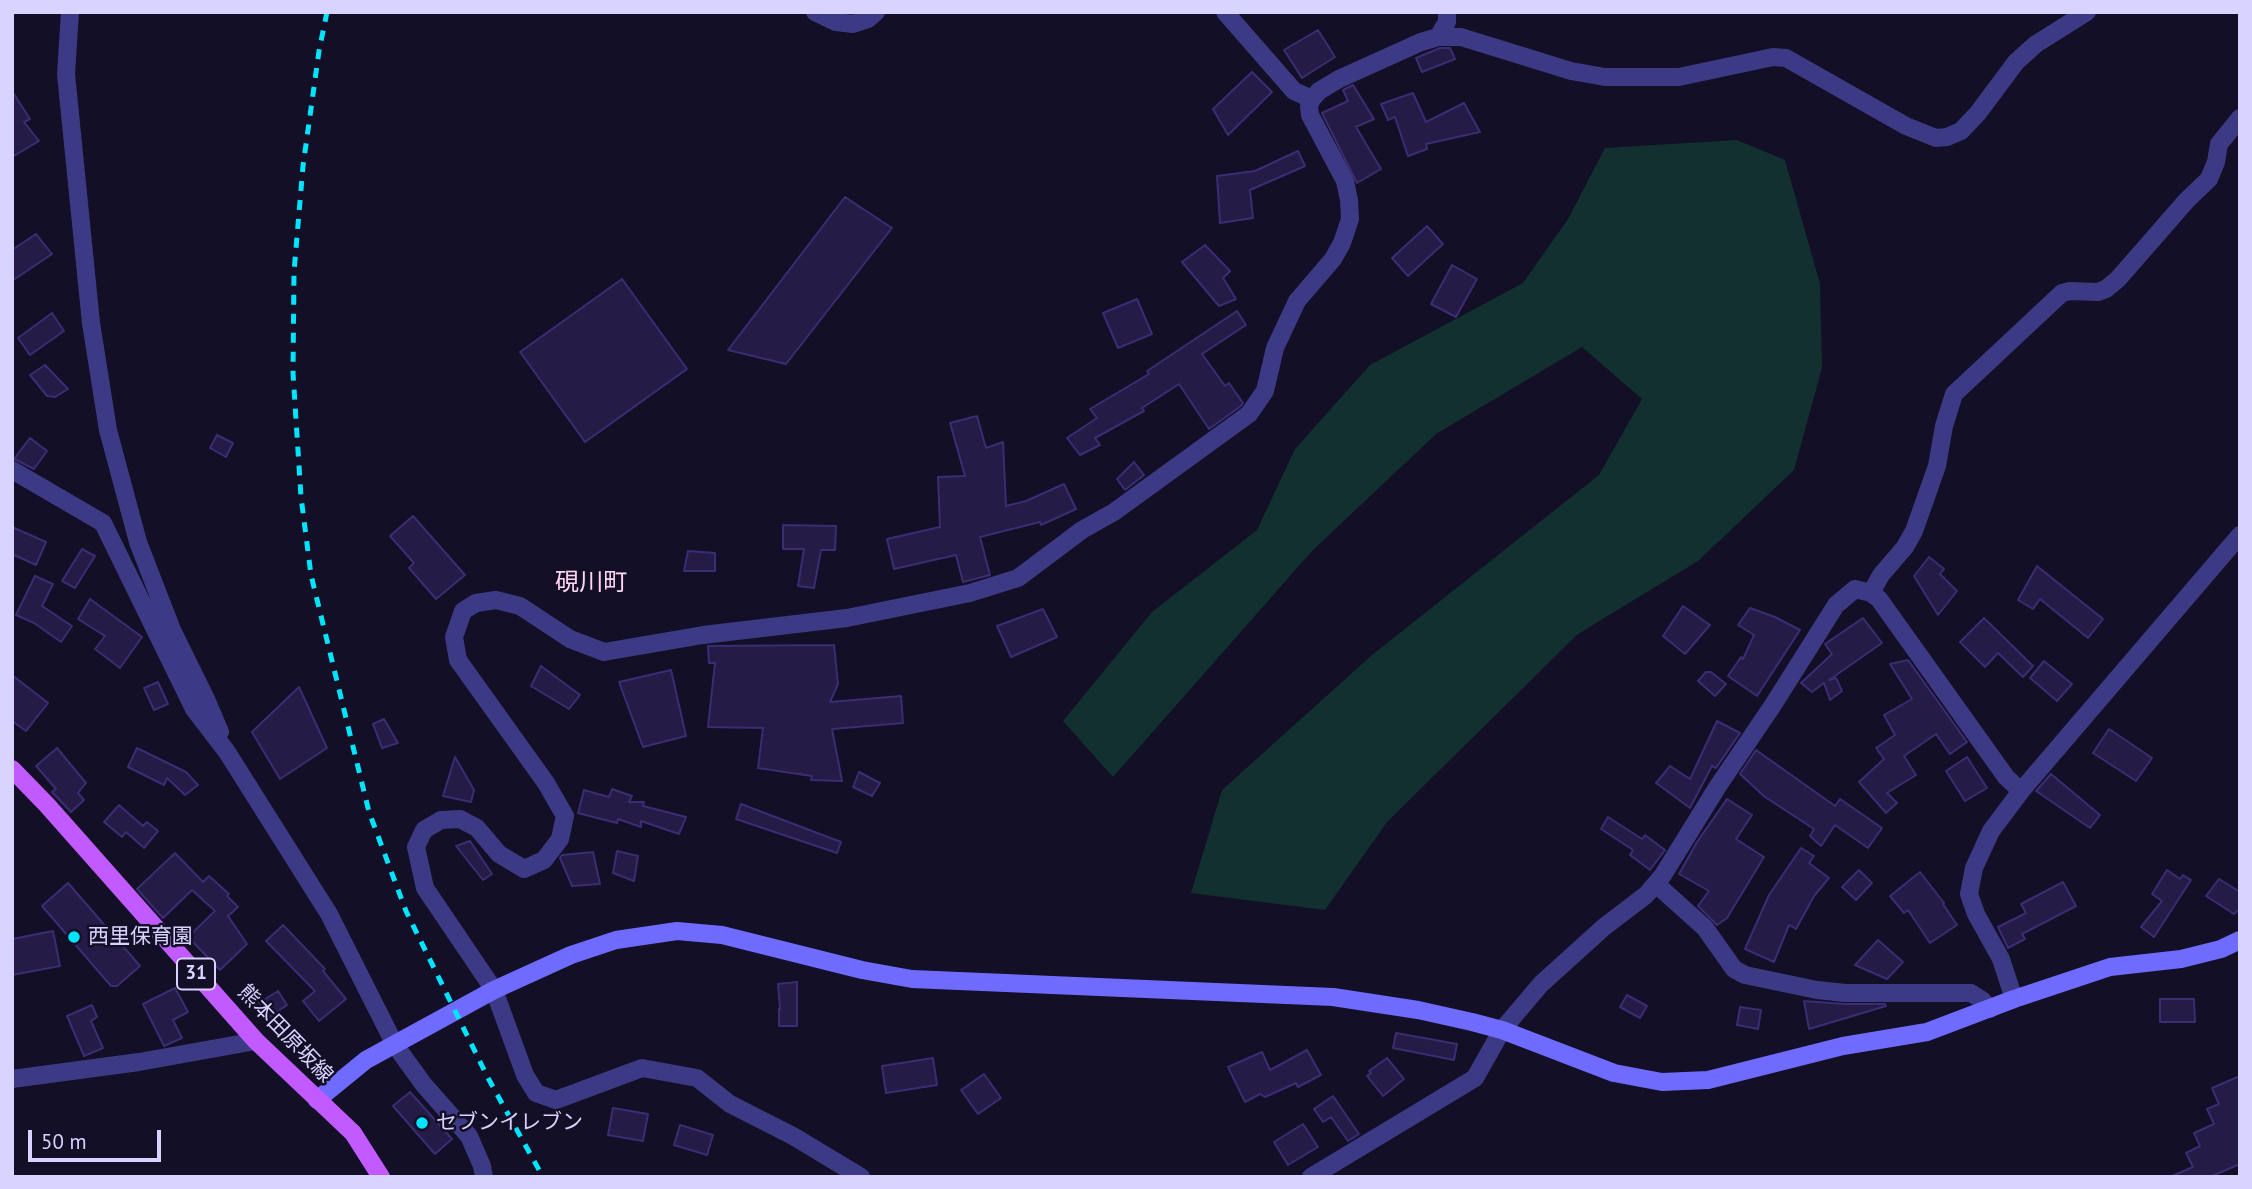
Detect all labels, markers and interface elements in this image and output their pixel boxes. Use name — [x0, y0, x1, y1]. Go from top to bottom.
district label: 硯川町 — [555, 569, 627, 597]
place label: 西里保育園 — [88, 924, 193, 950]
marker: 西里保育園 — [66, 929, 82, 945]
road number: 31 — [177, 958, 215, 990]
street label: 熊本田原坂線 — [232, 980, 338, 1088]
place label: セブンイレブン — [436, 1110, 583, 1136]
marker: セブンイレブン — [414, 1115, 430, 1131]
scale bar — [32, 1116, 164, 1160]
text: 50 m — [41, 1128, 87, 1155]

